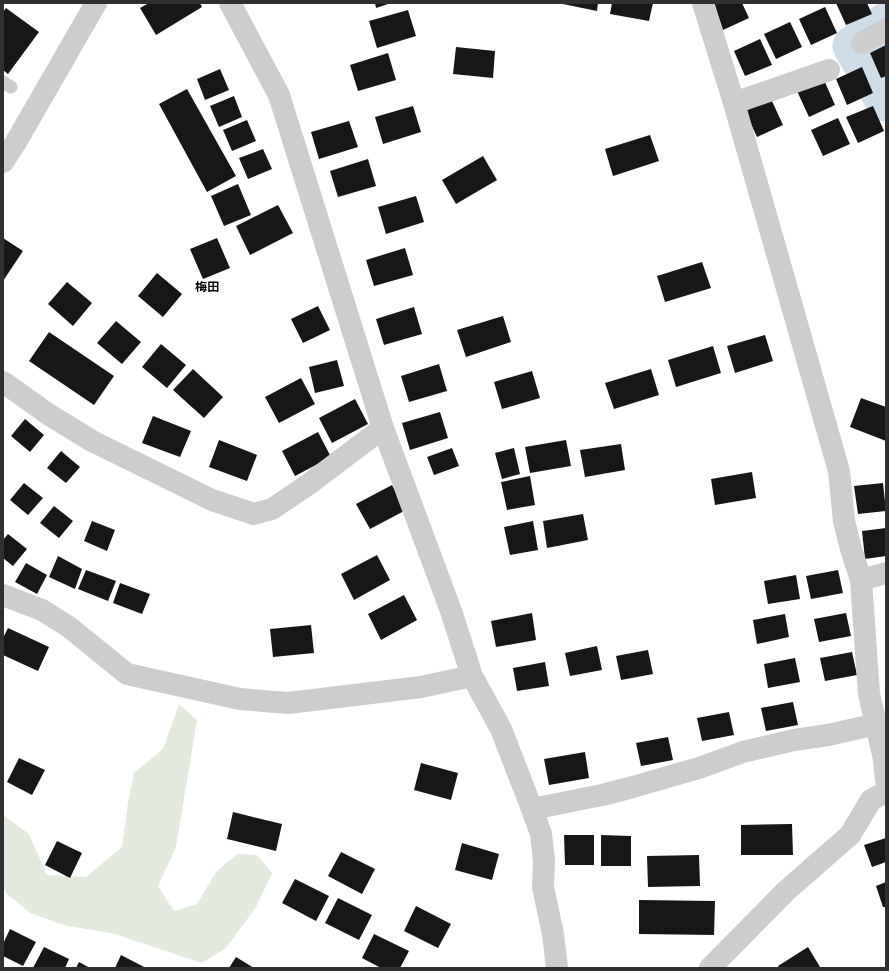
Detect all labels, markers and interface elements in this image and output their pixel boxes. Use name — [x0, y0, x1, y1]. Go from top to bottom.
district label: 梅田 — [195, 279, 219, 295]

